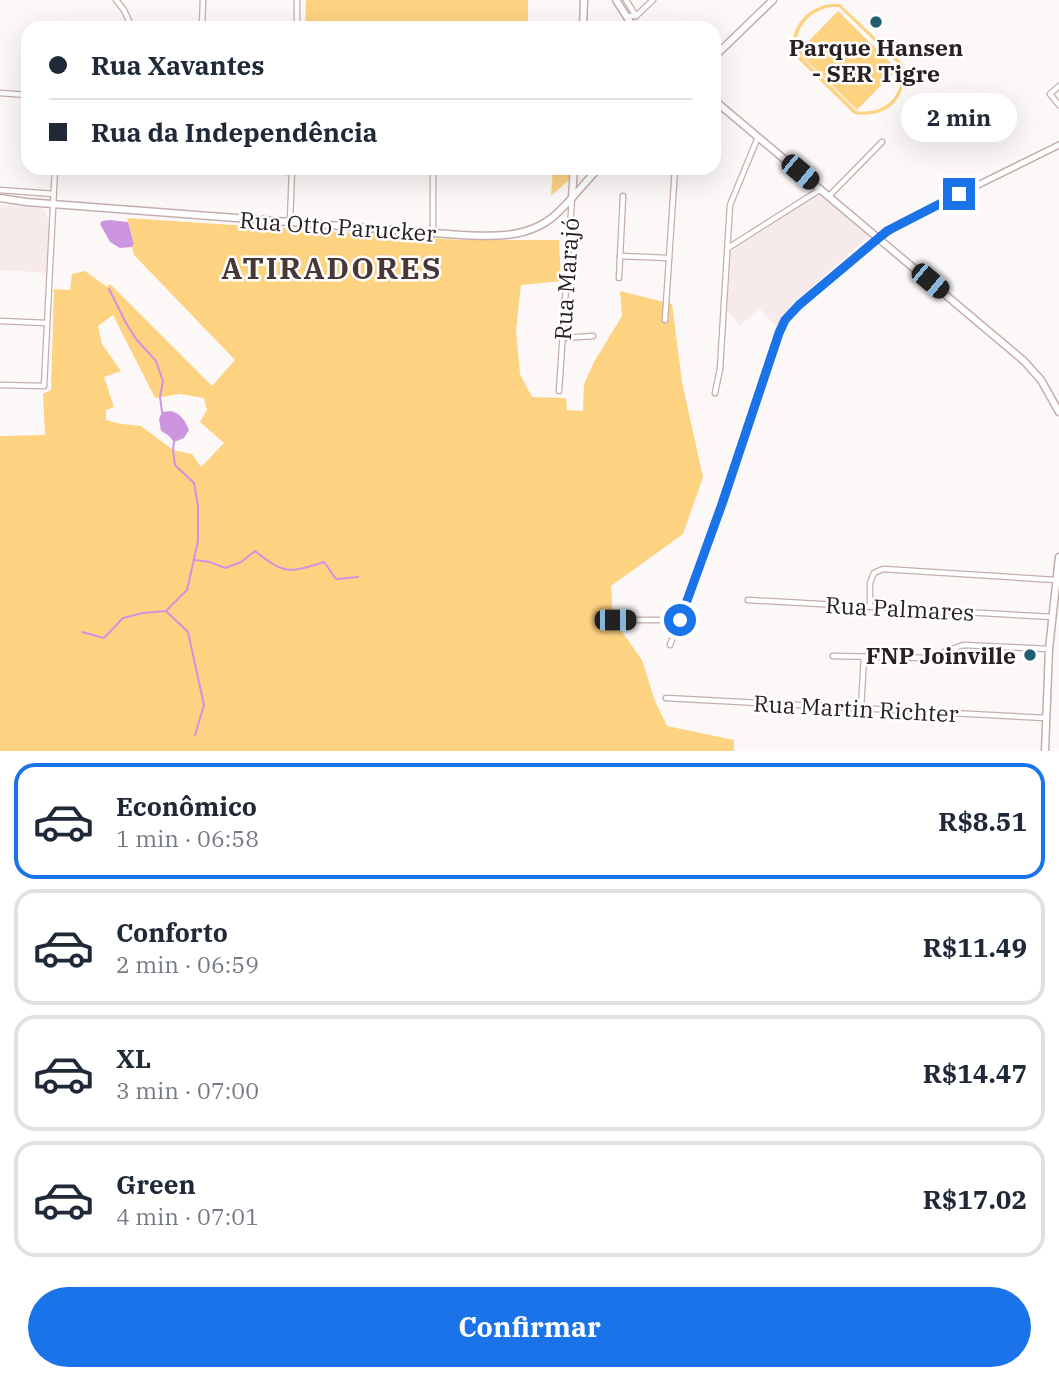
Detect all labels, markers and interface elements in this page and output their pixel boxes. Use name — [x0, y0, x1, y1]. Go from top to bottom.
marker: Parque Hansen - SER Tigre — [868, 14, 884, 30]
place label: Parque Hansen - SER Tigre — [789, 32, 963, 88]
text: Rua Xavantes — [91, 48, 264, 82]
callout: 2 min — [901, 92, 1017, 142]
text: 2 min — [927, 102, 991, 132]
text: Rua da Independência — [91, 115, 378, 149]
car — [778, 150, 823, 194]
route end — [943, 178, 975, 210]
street label: Rua Otto Parucker — [239, 204, 437, 248]
street label: Rua Marajó — [547, 217, 585, 341]
district label: ATIRADORES — [221, 248, 443, 287]
car — [908, 259, 953, 303]
street label: Rua Palmares — [825, 589, 975, 627]
route start — [664, 604, 696, 636]
car — [595, 610, 637, 631]
place label: FNP Joinville — [866, 640, 1016, 670]
marker: FNP Joinville — [1022, 647, 1038, 663]
street label: Rua Martin Richter — [753, 688, 959, 728]
text: Econômico — [116, 789, 257, 823]
icon: car — [32, 790, 95, 853]
text: R$8.51 — [938, 804, 1027, 838]
text: 1 min · 06:58 — [116, 823, 259, 853]
text: Conforto — [116, 915, 228, 949]
icon: car — [32, 916, 95, 979]
text: R$11.49 — [923, 930, 1027, 964]
text: 2 min · 06:59 — [116, 949, 259, 979]
text: XL — [116, 1041, 151, 1075]
icon: car — [32, 1042, 95, 1105]
text: R$14.47 — [923, 1056, 1027, 1090]
text: 3 min · 07:00 — [116, 1075, 259, 1105]
text: Green — [116, 1167, 196, 1201]
icon: car — [32, 1168, 95, 1231]
text: R$17.02 — [923, 1182, 1027, 1216]
text: 4 min · 07:01 — [116, 1201, 259, 1231]
button: Confirmar — [28, 1287, 1031, 1367]

